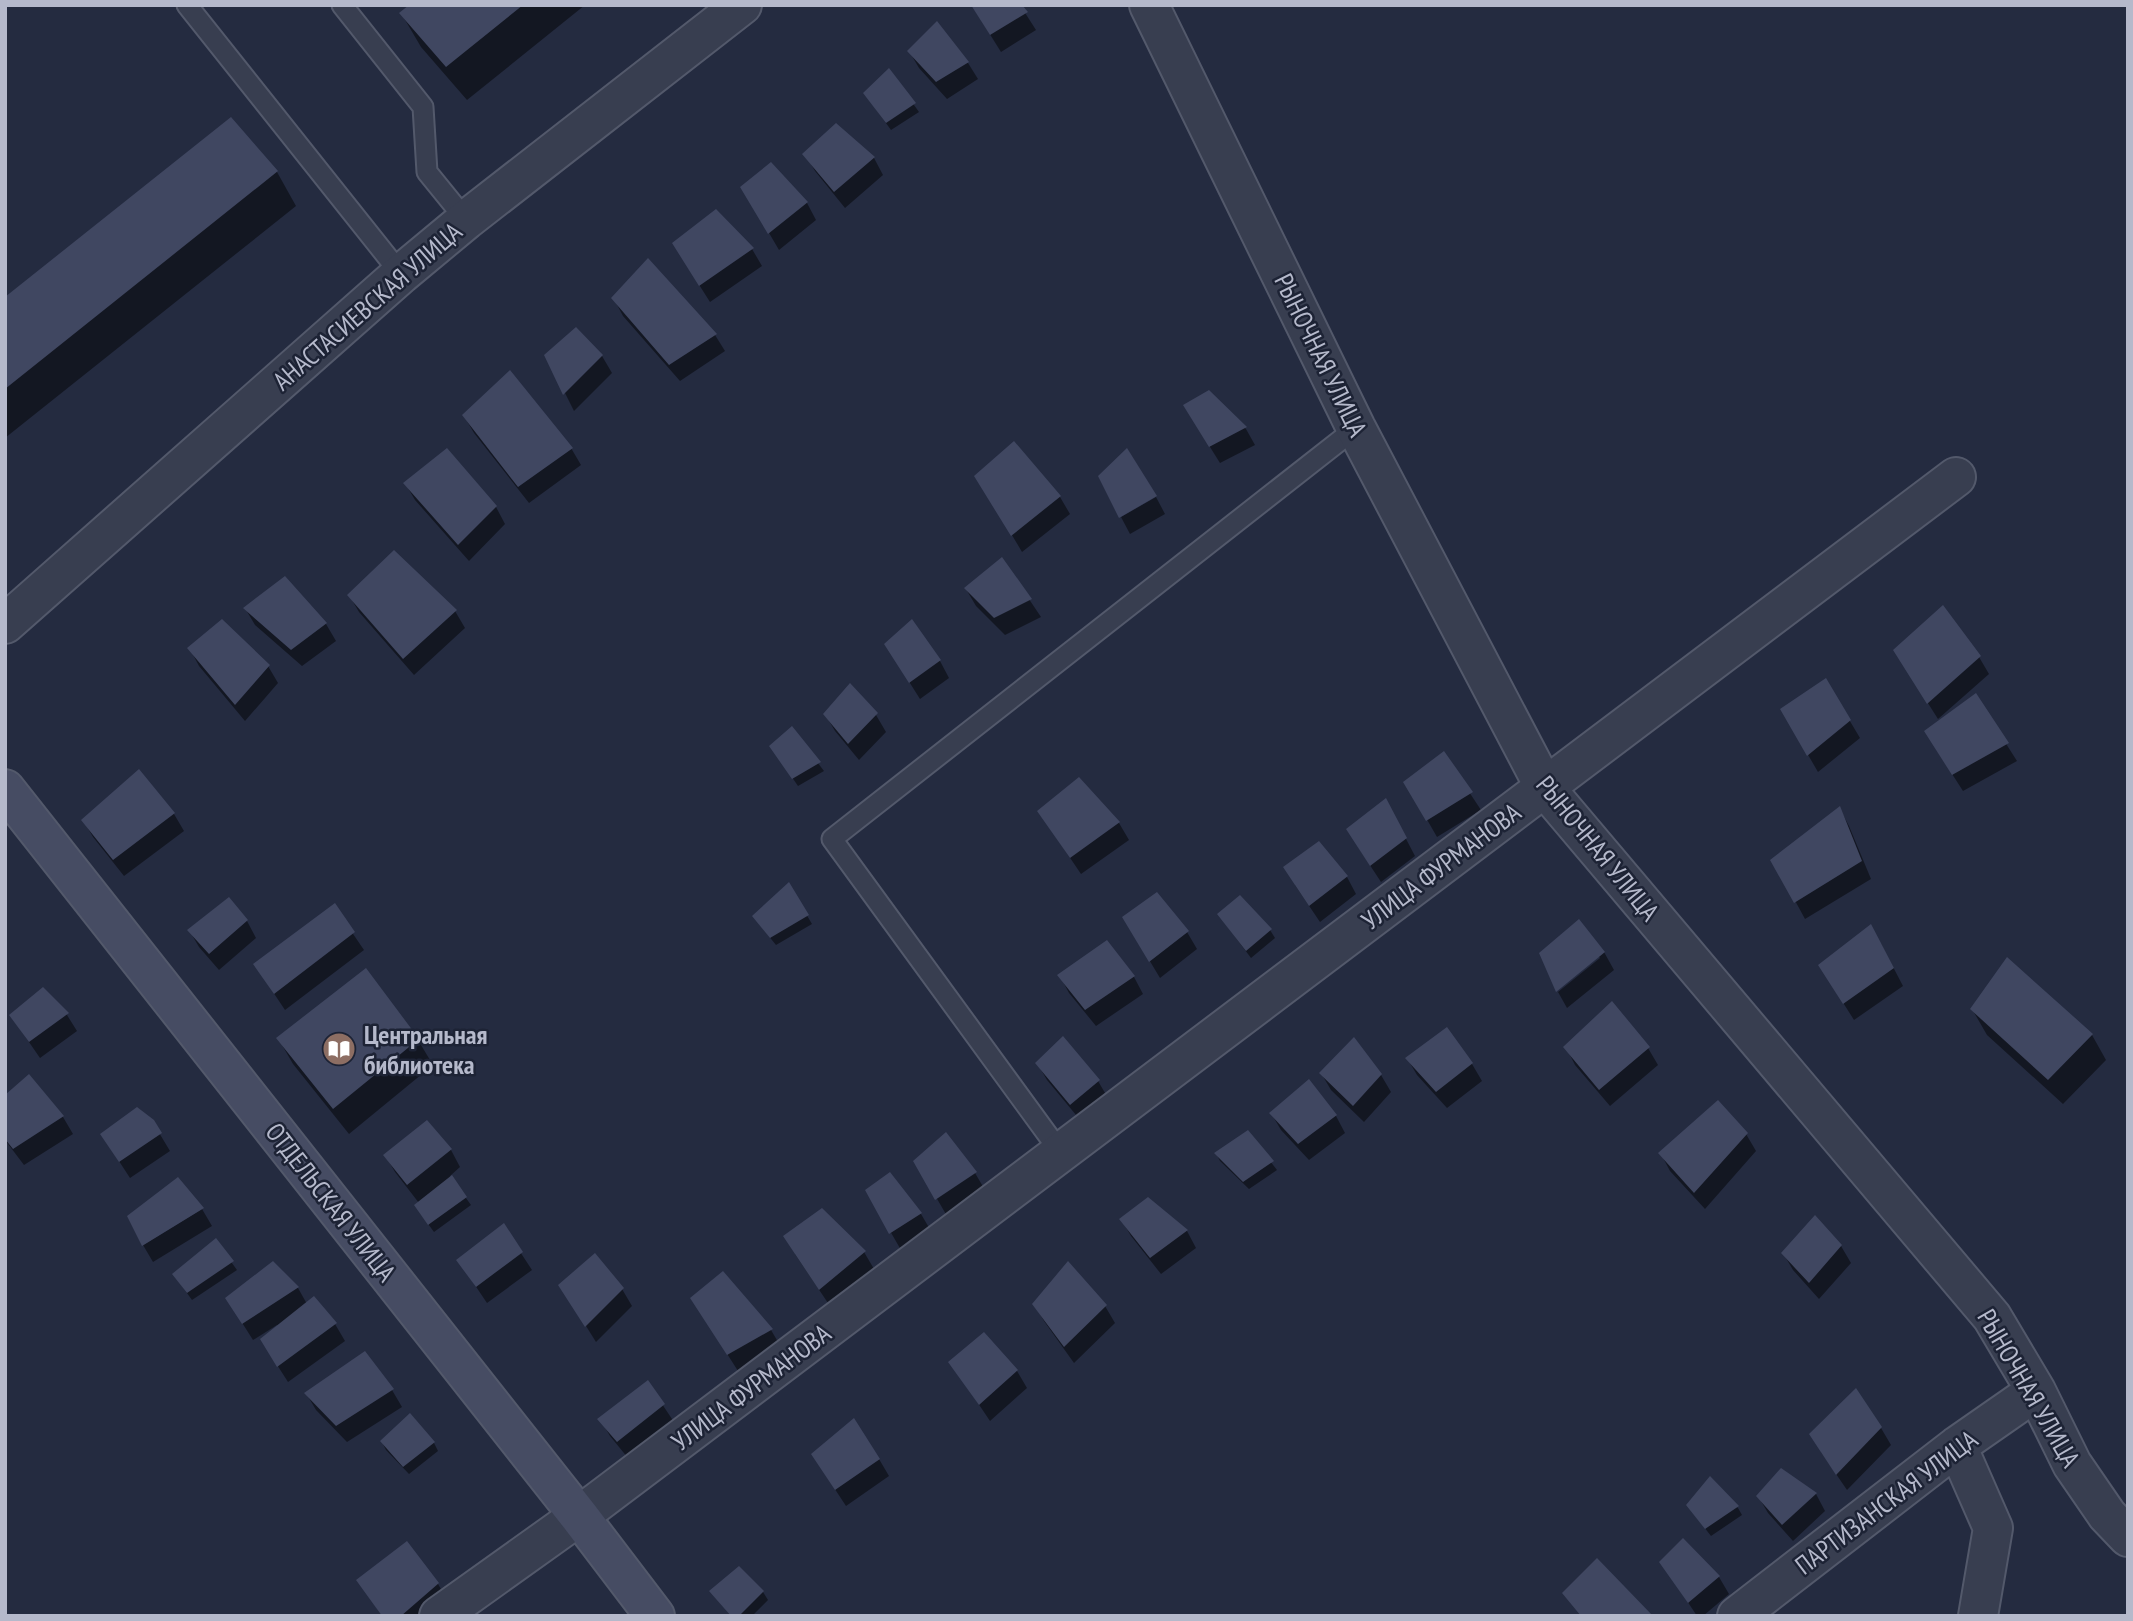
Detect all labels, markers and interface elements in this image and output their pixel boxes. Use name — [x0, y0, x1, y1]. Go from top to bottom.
street label: АНАСТАСИЕВСКАЯ УЛИЦА — [266, 214, 469, 397]
street label: РЫНОЧНАЯ УЛИЦА — [1267, 268, 1375, 442]
street label: РЫНОЧНАЯ УЛИЦА — [1529, 769, 1667, 928]
street label: УЛИЦА ФУРМАНОВА — [1355, 795, 1528, 937]
place label: Центральная библиотека — [364, 1018, 487, 1081]
library icon: Центральная библиотека — [320, 1030, 358, 1068]
street label: ОТДЕЛЬСКАЯ УЛИЦА — [259, 1116, 404, 1289]
street label: РЫНОЧНАЯ УЛИЦА — [1970, 1303, 2088, 1474]
street label: УЛИЦА ФУРМАНОВА — [665, 1316, 838, 1458]
street label: ПАРТИЗАНСКАЯ УЛИЦА — [1788, 1422, 1984, 1581]

